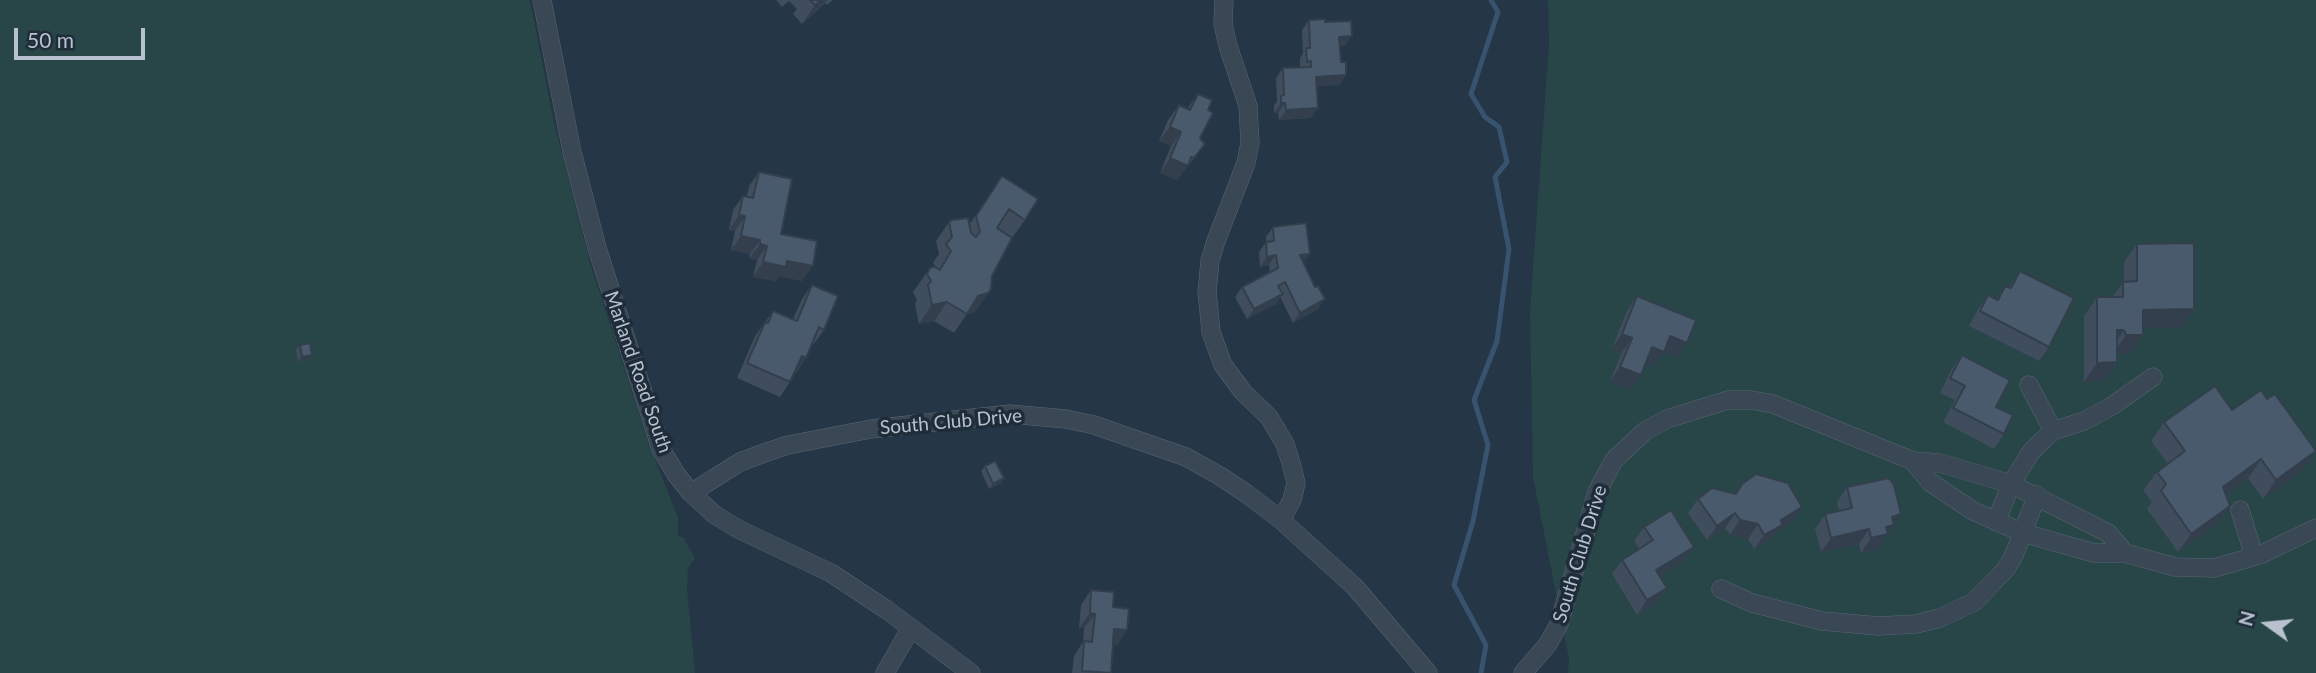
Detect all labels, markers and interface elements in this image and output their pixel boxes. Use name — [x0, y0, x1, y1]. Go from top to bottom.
scale bar — [18, 14, 149, 58]
text: 50 m — [27, 27, 74, 52]
street label: Marland Road South — [600, 288, 676, 456]
street label: South Club Drive — [879, 404, 1023, 440]
street label: South Club Drive — [1548, 483, 1612, 625]
north arrow — [2232, 589, 2302, 659]
text: N — [2233, 608, 2259, 628]

